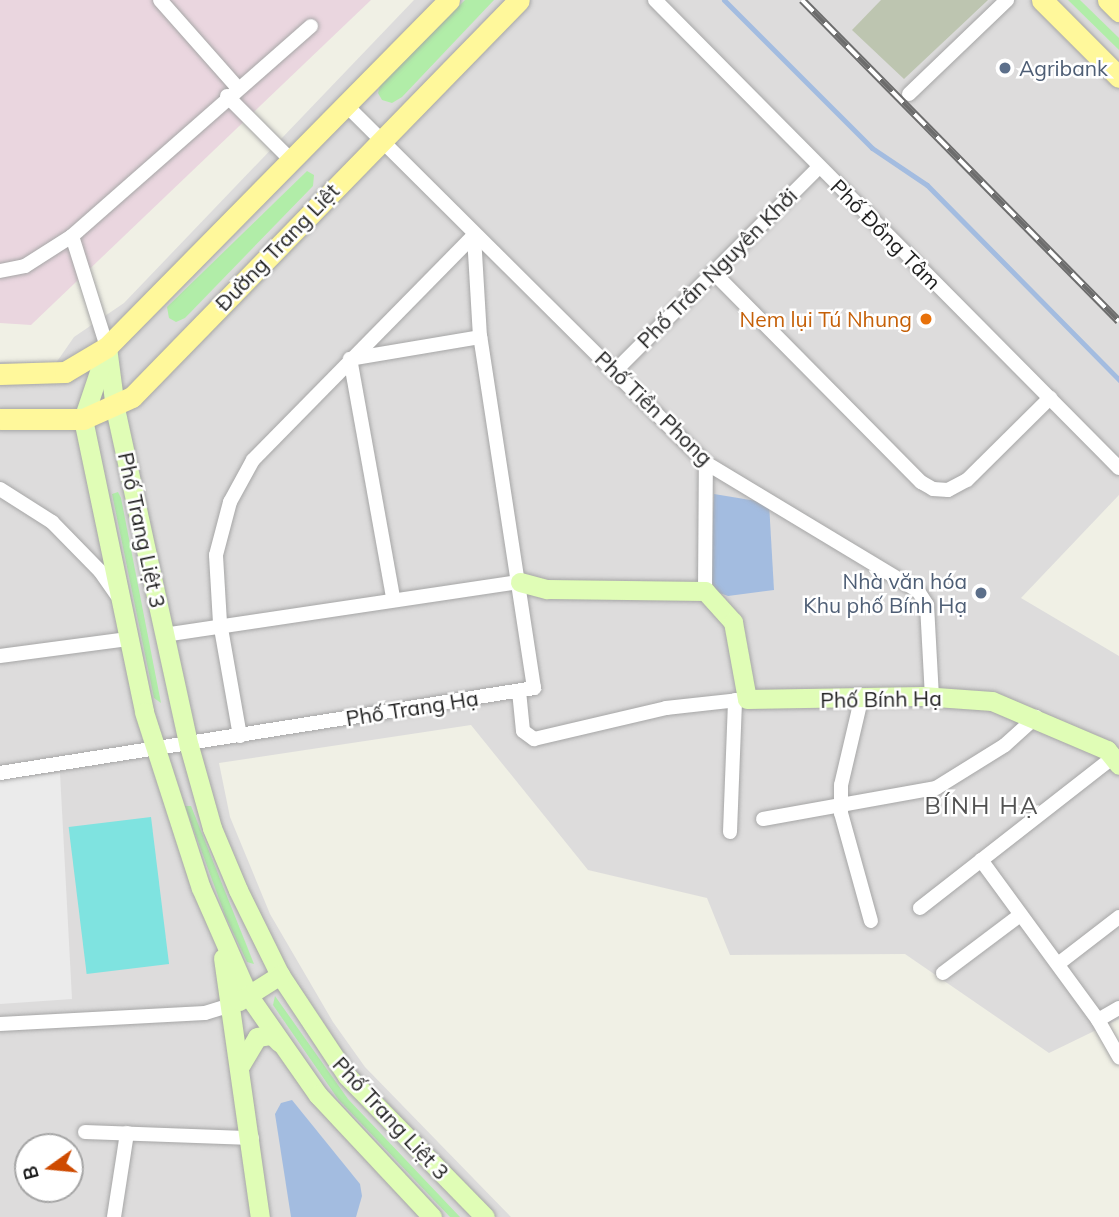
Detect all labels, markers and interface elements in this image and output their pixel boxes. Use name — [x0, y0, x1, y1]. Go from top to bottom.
place label: Agribank — [1019, 55, 1108, 81]
marker: Agribank — [997, 60, 1013, 76]
street label: Phố Đồng Tâm — [826, 174, 946, 294]
street label: Đường Trang Liệt — [210, 178, 344, 316]
street label: Phố Trần Nguyên Khởi — [632, 183, 802, 353]
place label: Nem lụi Tú Nhung — [740, 306, 912, 332]
marker: Nem lụi Tú Nhung — [918, 311, 934, 327]
street label: Phố Tiền Phong — [590, 346, 718, 470]
street label: Phố Trang Liệt 3 — [113, 450, 171, 610]
place label: Nhà văn hóa Khu phố Bính Hạ — [803, 568, 967, 618]
marker: Nhà văn hóa Khu phố Bính Hạ — [973, 585, 989, 601]
street label: Phố Trang Hạ — [344, 685, 480, 731]
street label: Phố Bính Hạ — [820, 685, 942, 713]
district label: BÍNH HẠ — [925, 792, 1039, 820]
street label: Phố Trang Liệt 3 — [328, 1051, 454, 1185]
north arrow — [14, 1133, 84, 1203]
text: B — [17, 1163, 44, 1182]

